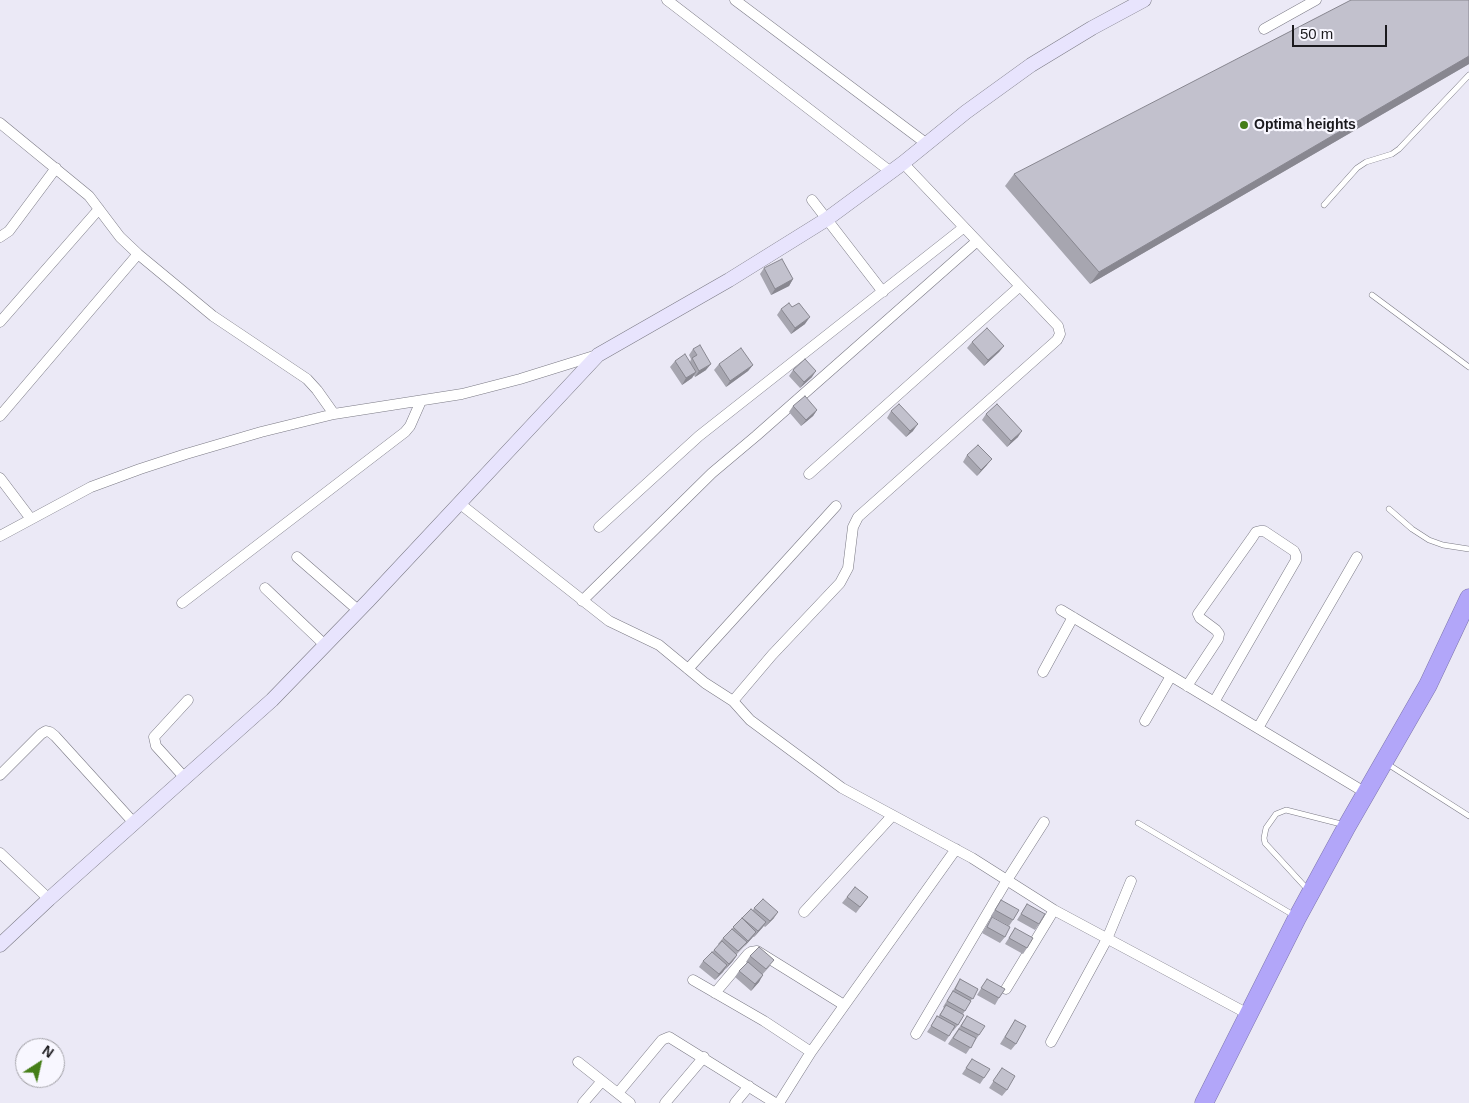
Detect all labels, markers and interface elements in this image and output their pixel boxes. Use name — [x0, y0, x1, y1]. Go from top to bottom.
scale bar — [1294, 15, 1389, 47]
text: 50 m — [1300, 25, 1333, 42]
place label: Optima heights — [1254, 117, 1356, 133]
marker: Optima heights — [1238, 119, 1250, 131]
north arrow — [15, 1038, 65, 1088]
text: N — [39, 1042, 57, 1061]

